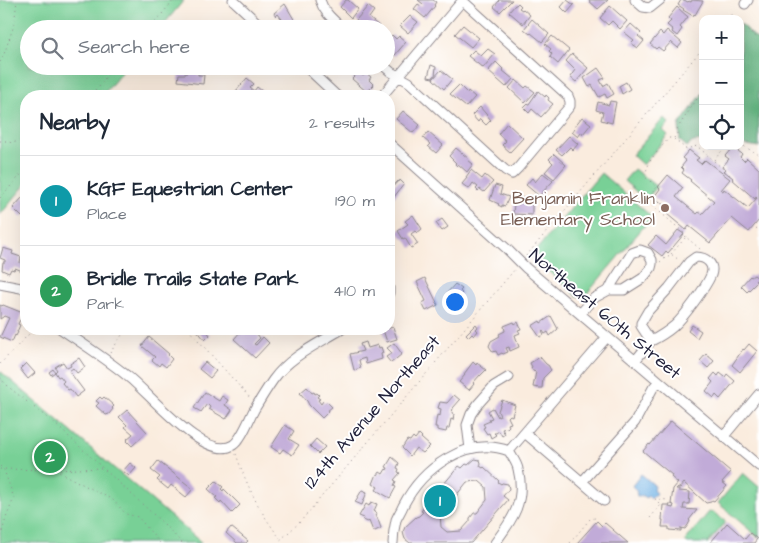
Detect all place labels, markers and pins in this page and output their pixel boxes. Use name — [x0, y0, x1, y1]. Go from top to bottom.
place label: Benjamin Franklin Elementary School — [501, 186, 655, 233]
marker: Benjamin Franklin Elementary School — [659, 202, 671, 214]
pin: 2 — [34, 438, 66, 476]
pin: 1 — [424, 482, 456, 520]

